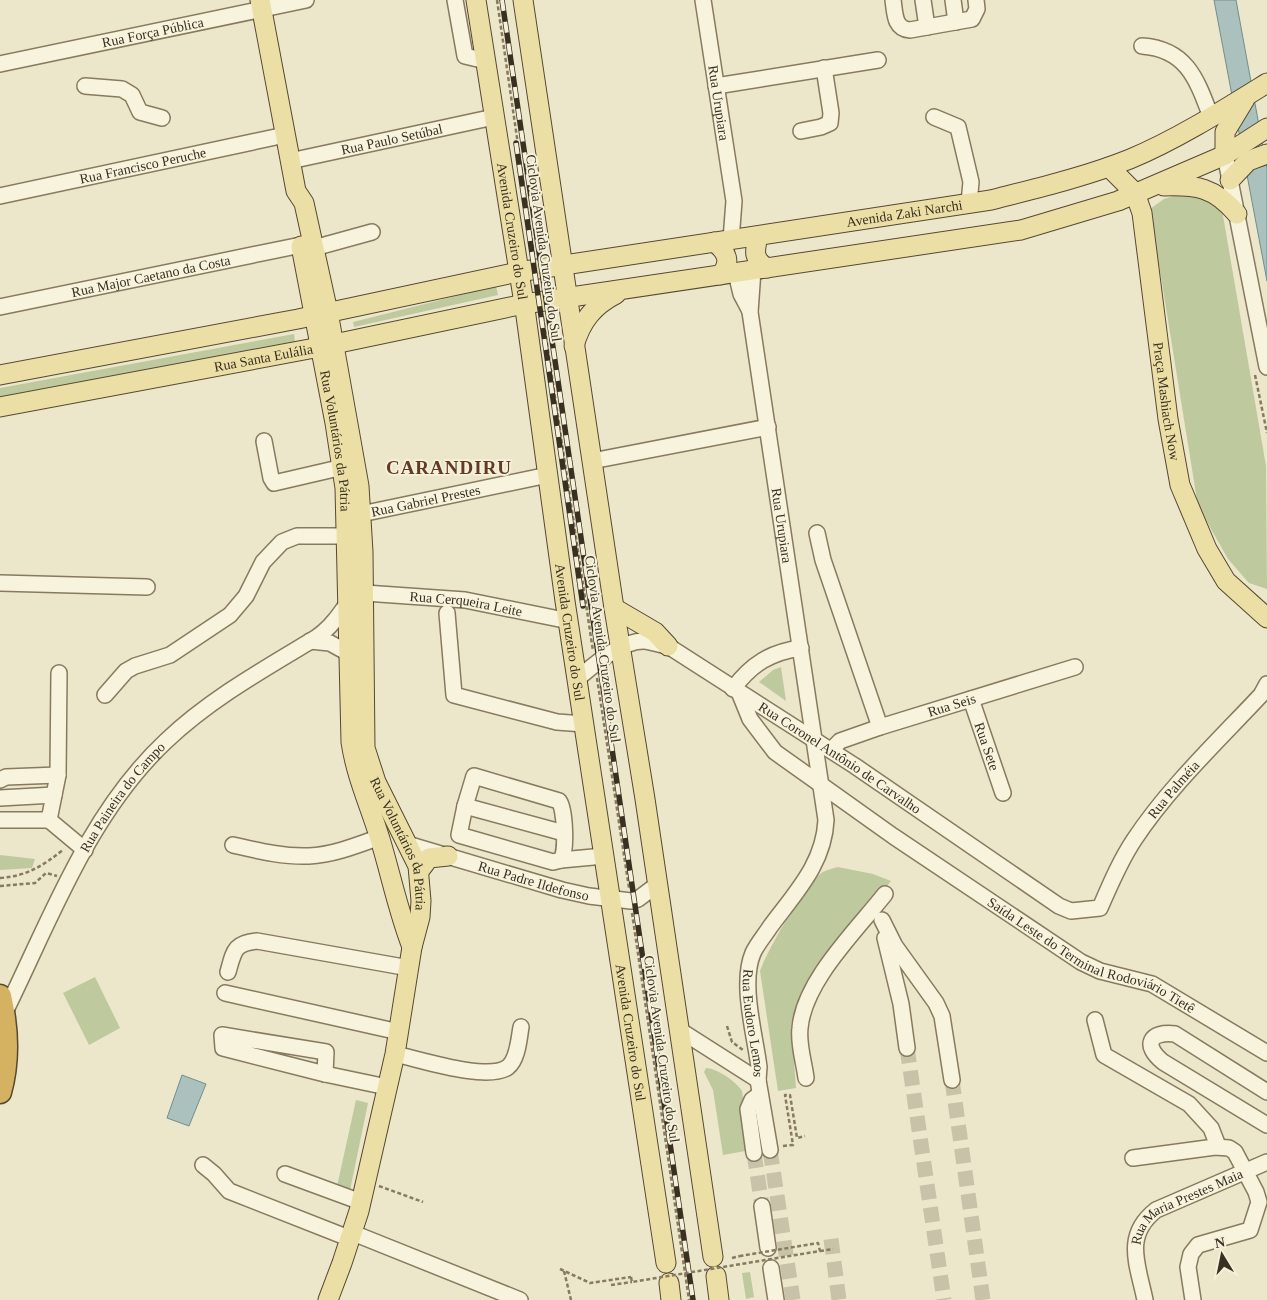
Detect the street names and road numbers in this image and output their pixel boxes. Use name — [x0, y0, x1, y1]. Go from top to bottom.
street label: Rua Força Pública — [101, 14, 206, 50]
street label: Rua Urupiara — [705, 64, 732, 142]
street label: Rua Paulo Setúbal — [340, 121, 444, 158]
street label: Rua Francisco Peruche — [78, 145, 208, 187]
street label: Ciclovia Avenida Cruzeiro do Sul — [523, 154, 564, 343]
street label: Avenida Cruzeiro do Sul — [494, 162, 530, 301]
street label: Avenida Zaki Narchi — [845, 197, 964, 230]
street label: Rua Major Caetano da Costa — [70, 253, 232, 300]
street label: Rua Santa Eulália — [213, 341, 315, 375]
street label: Praça Mashiach Now — [1150, 341, 1183, 463]
street label: Rua Voluntários da Pátria — [317, 369, 353, 512]
street label: Rua Gabriel Prestes — [370, 482, 482, 520]
street label: Rua Urupiara — [768, 487, 795, 565]
street label: Ciclovia Avenida Cruzeiro do Sul — [582, 555, 623, 744]
street label: Avenida Cruzeiro do Sul — [552, 563, 587, 702]
street label: Rua Cerqueira Leite — [409, 589, 523, 619]
street label: Rua Seis — [926, 691, 978, 720]
street label: Rua Coronel Antônio de Carvalho — [756, 699, 924, 817]
street label: Rua Sete — [971, 720, 1002, 773]
street label: Rua Paineira do Campo — [77, 739, 168, 855]
street label: Rua Palméia — [1145, 757, 1203, 822]
street label: Rua Voluntários da Pátria — [367, 775, 428, 912]
street label: Rua Padre Ildefonso — [476, 859, 590, 904]
street label: Saída Leste do Terminal Rodoviário Tietê — [985, 895, 1197, 1016]
street label: Ciclovia Avenida Cruzeiro do Sul — [641, 955, 682, 1144]
street label: Avenida Cruzeiro do Sul — [612, 963, 648, 1102]
street label: Rua Eudoro Lemos — [740, 968, 766, 1078]
street label: Rua Maria Prestes Maia — [1129, 1166, 1246, 1246]

